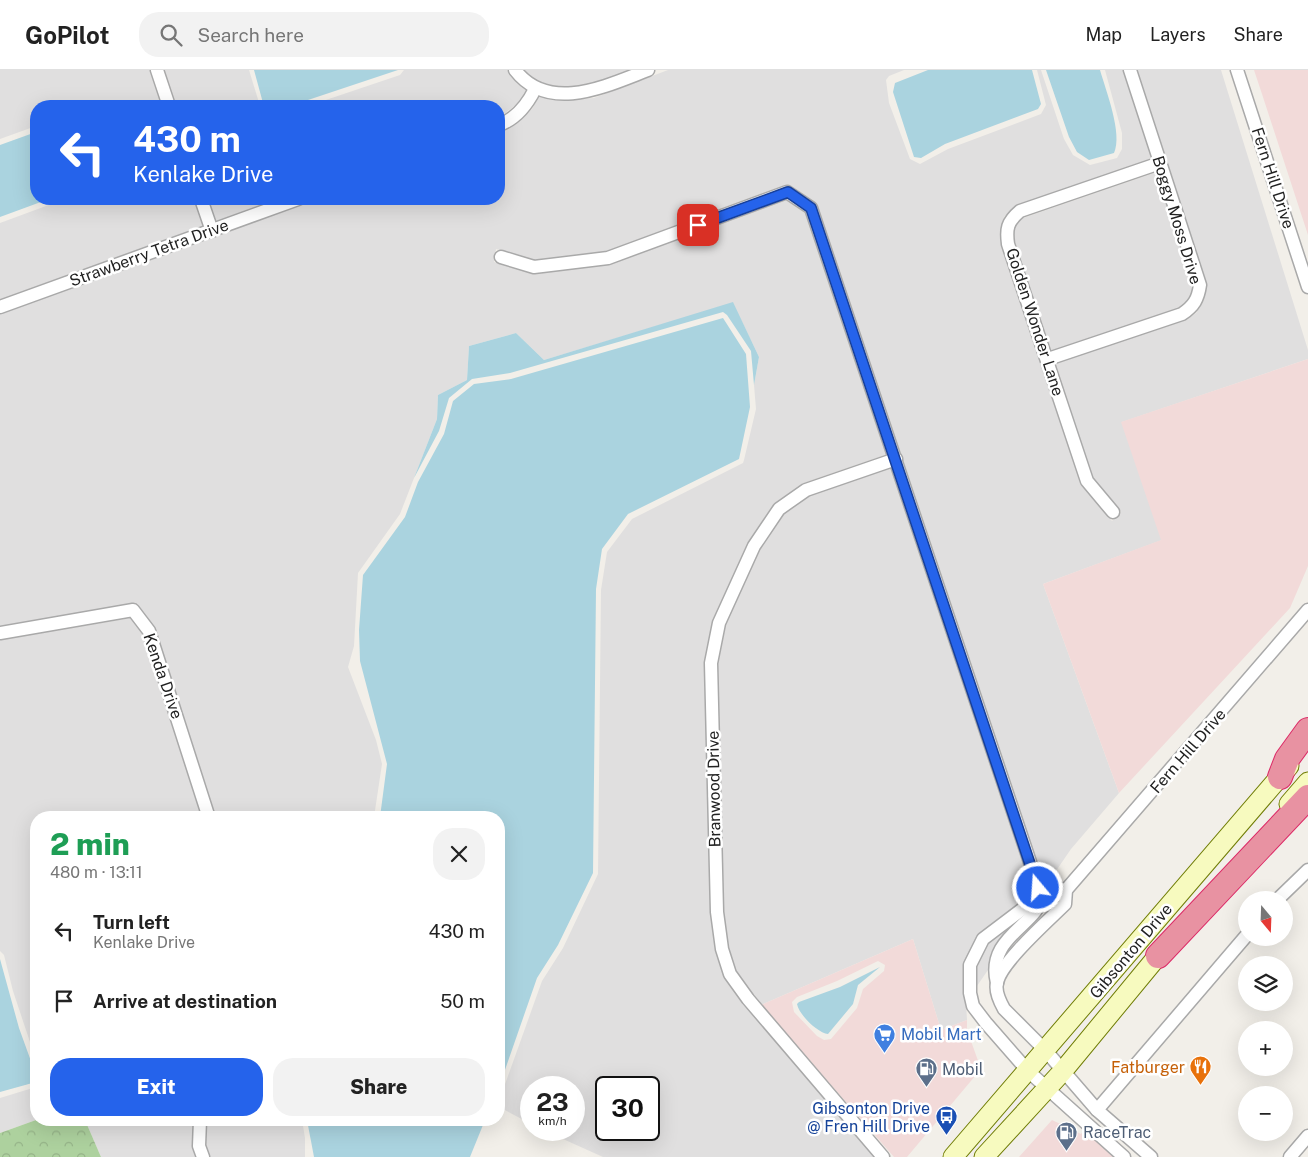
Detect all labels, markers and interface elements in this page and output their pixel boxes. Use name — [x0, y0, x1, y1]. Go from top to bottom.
search box — [139, 12, 489, 57]
text: GoPilot — [25, 21, 109, 49]
icon: search — [157, 21, 185, 49]
text: Search here — [197, 24, 304, 46]
text: Map — [1086, 24, 1122, 45]
text: Layers — [1150, 24, 1206, 45]
text: Share — [1234, 24, 1283, 45]
text: 430 m — [133, 119, 241, 160]
icon: left — [50, 120, 115, 185]
street label: Fern Hill Drive — [1248, 125, 1298, 231]
street label: Boggy Moss Drive — [1148, 154, 1206, 286]
text: Kenlake Drive — [133, 161, 273, 187]
pin — [677, 204, 719, 246]
icon: arrive — [684, 211, 712, 239]
street label: Strawberry Tetra Drive — [67, 215, 231, 291]
street label: Golden Wonder Lane — [1002, 246, 1068, 398]
street label: Kenda Drive — [139, 631, 187, 721]
street label: Fern Hill Drive — [1146, 705, 1230, 797]
street label: Branwood Drive — [703, 731, 725, 847]
text: 2 min — [50, 826, 130, 862]
button: close — [433, 828, 485, 880]
position arrow — [1011, 861, 1063, 913]
text: 480 m · 13:11 — [50, 863, 142, 882]
north arrow — [1238, 891, 1292, 946]
map controls — [1238, 891, 1293, 1141]
street label: Gibsonton Drive — [1086, 900, 1176, 1002]
text: Turn left — [93, 911, 170, 933]
icon: left — [50, 917, 78, 945]
text: 430 m — [429, 920, 485, 942]
text: Kenlake Drive — [93, 933, 195, 952]
button: layers — [1238, 956, 1293, 1011]
icon: arrive — [50, 987, 78, 1015]
text: Arrive at destination — [93, 990, 277, 1012]
text: 50 m — [440, 990, 485, 1012]
button: + — [1238, 1021, 1293, 1076]
supermarket icon: Mobil Mart — [873, 1022, 897, 1053]
place label: Mobil Mart — [901, 1025, 982, 1044]
restaurant icon: Fatburger — [1189, 1055, 1213, 1086]
fuel station icon: Mobil — [914, 1057, 938, 1088]
button: Exit — [50, 1058, 263, 1116]
button: Share — [273, 1058, 485, 1116]
place label: Fatburger — [1111, 1058, 1185, 1077]
place label: Mobil — [942, 1060, 984, 1079]
speed limit sign: 30 — [595, 1076, 660, 1141]
button: − — [1238, 1086, 1293, 1141]
text: 23 — [536, 1087, 569, 1117]
place label: Gibsonton Drive @ Fren Hill Drive — [807, 1099, 930, 1136]
bus stop icon: Gibsonton Drive @ Fren Hill Drive — [934, 1105, 958, 1136]
text: km/h — [538, 1114, 567, 1128]
fuel station icon: RaceTrac — [1055, 1120, 1079, 1151]
place label: RaceTrac — [1083, 1123, 1151, 1142]

